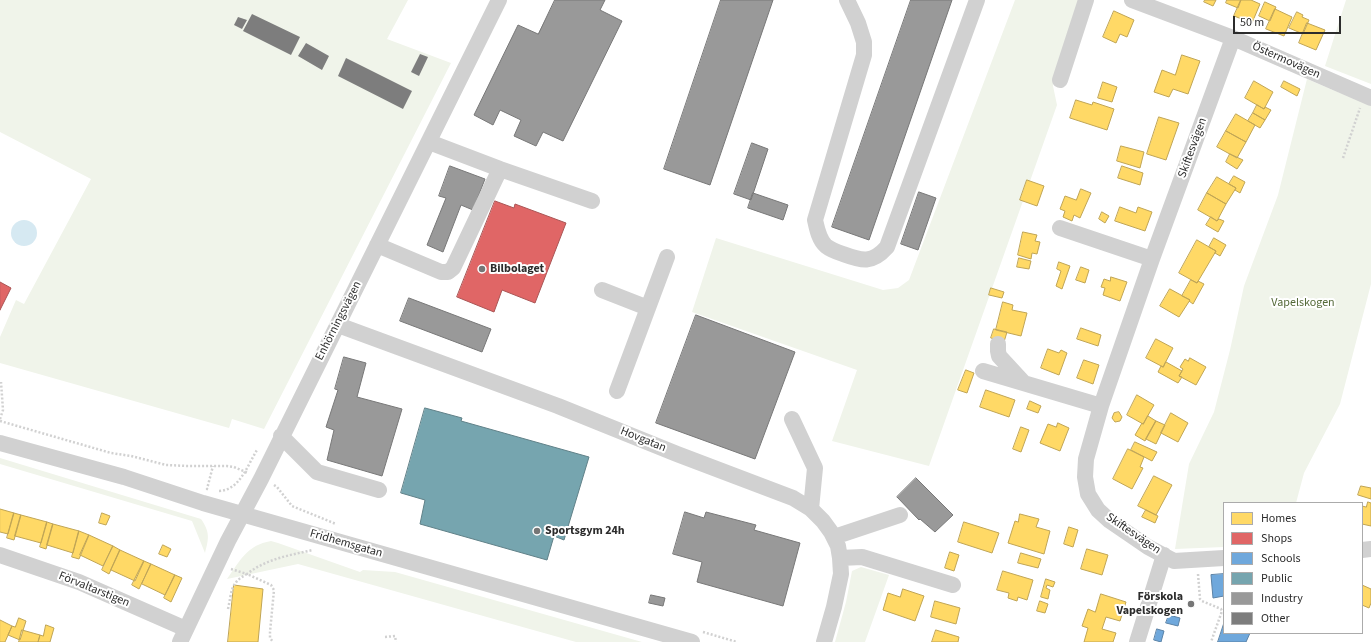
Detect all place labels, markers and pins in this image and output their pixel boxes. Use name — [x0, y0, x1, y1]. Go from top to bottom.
place label: Bilbolaget — [490, 262, 544, 276]
marker: Bilbolaget — [477, 264, 487, 274]
place label: Sportsgym 24h — [545, 524, 625, 538]
marker: Sportsgym 24h — [532, 526, 542, 536]
place label: Förskola Vapelskogen — [1116, 590, 1183, 618]
marker: Förskola Vapelskogen — [1186, 599, 1196, 609]

